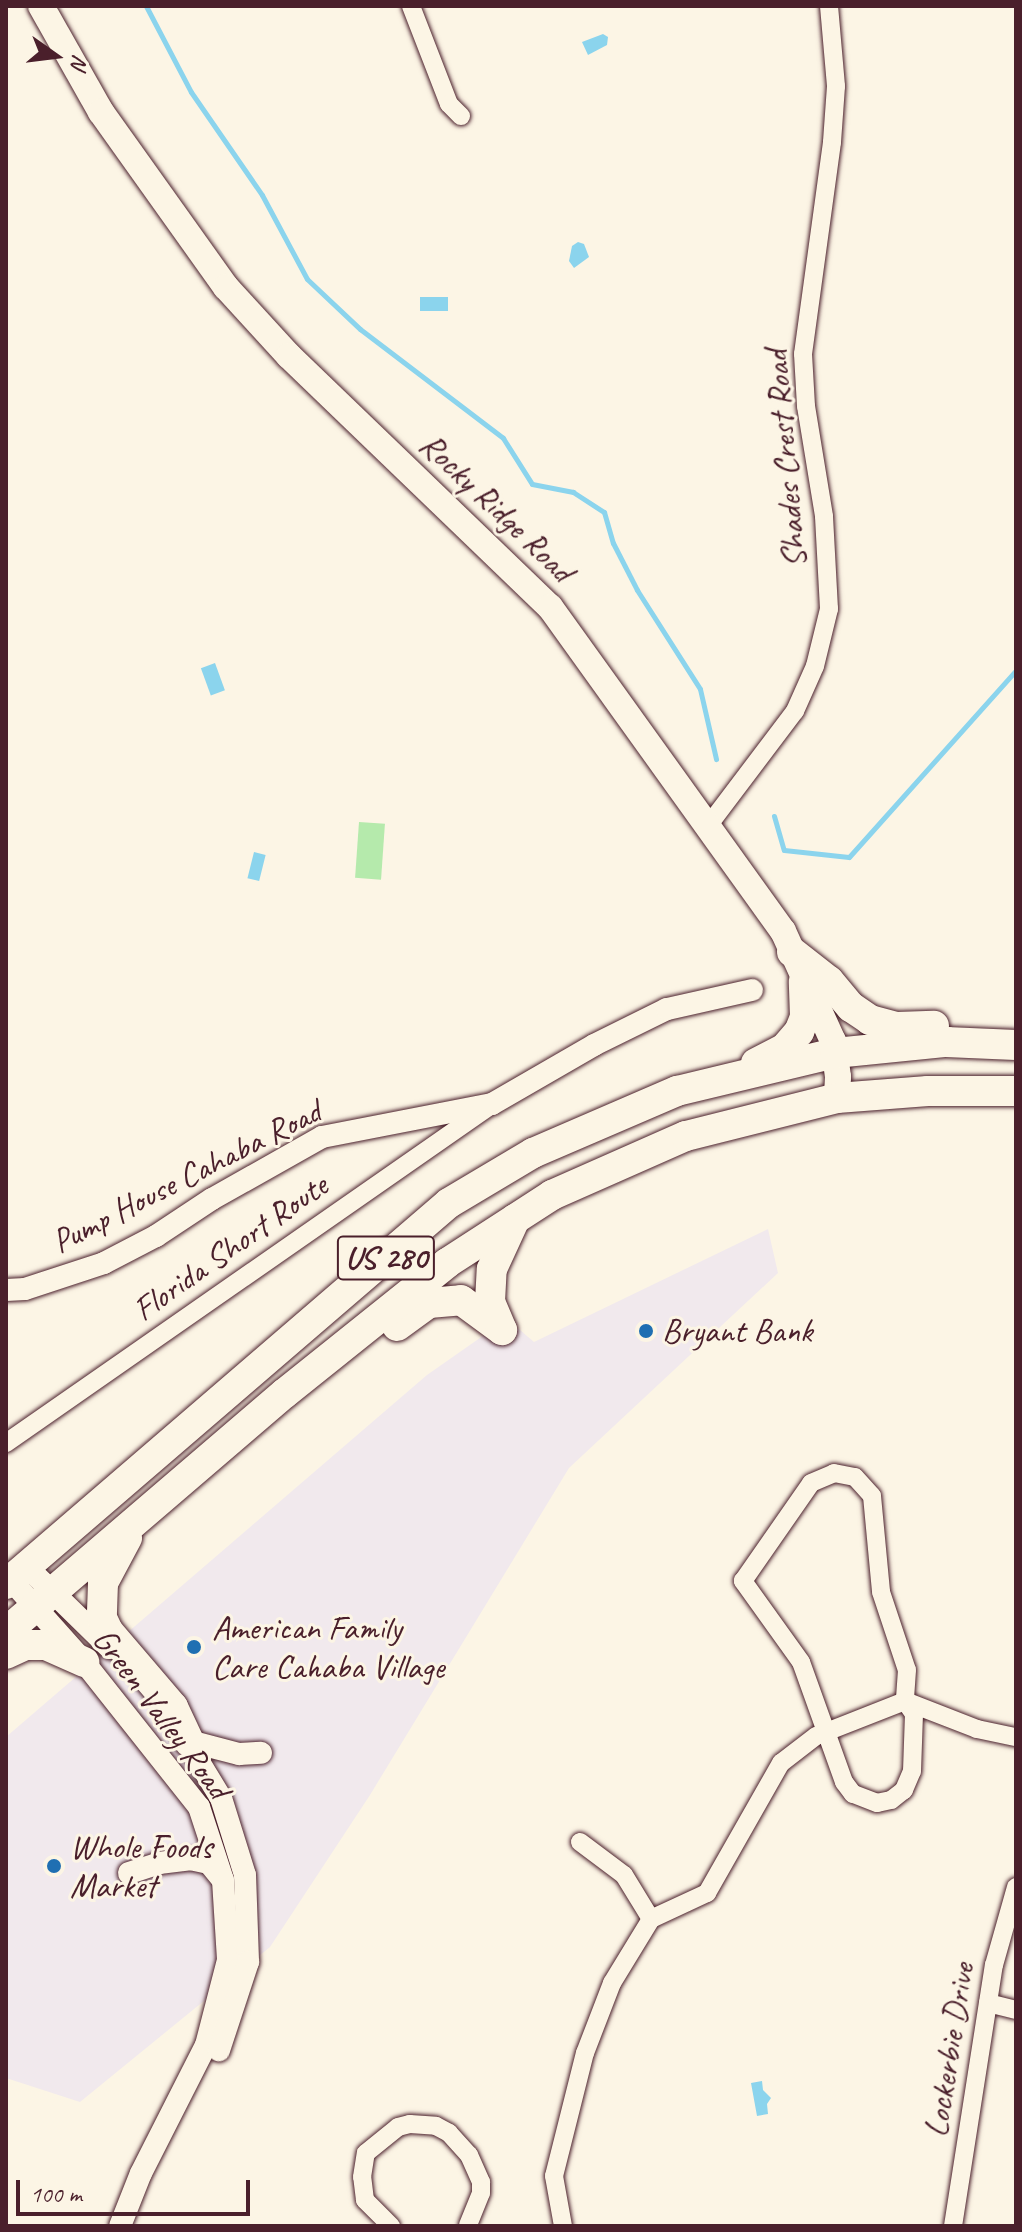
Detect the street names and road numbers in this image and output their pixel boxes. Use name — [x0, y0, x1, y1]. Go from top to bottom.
street label: Shades Crest Road — [755, 348, 815, 570]
street label: Rocky Ridge Road — [411, 423, 583, 591]
street label: Pump House Cahaba Road — [45, 1091, 327, 1261]
street label: Florida Short Route — [124, 1164, 336, 1330]
road number: US 280 — [336, 1230, 436, 1286]
street label: Green Valley Road — [84, 1619, 240, 1807]
street label: Lockerbie Drive — [915, 1960, 983, 2140]

